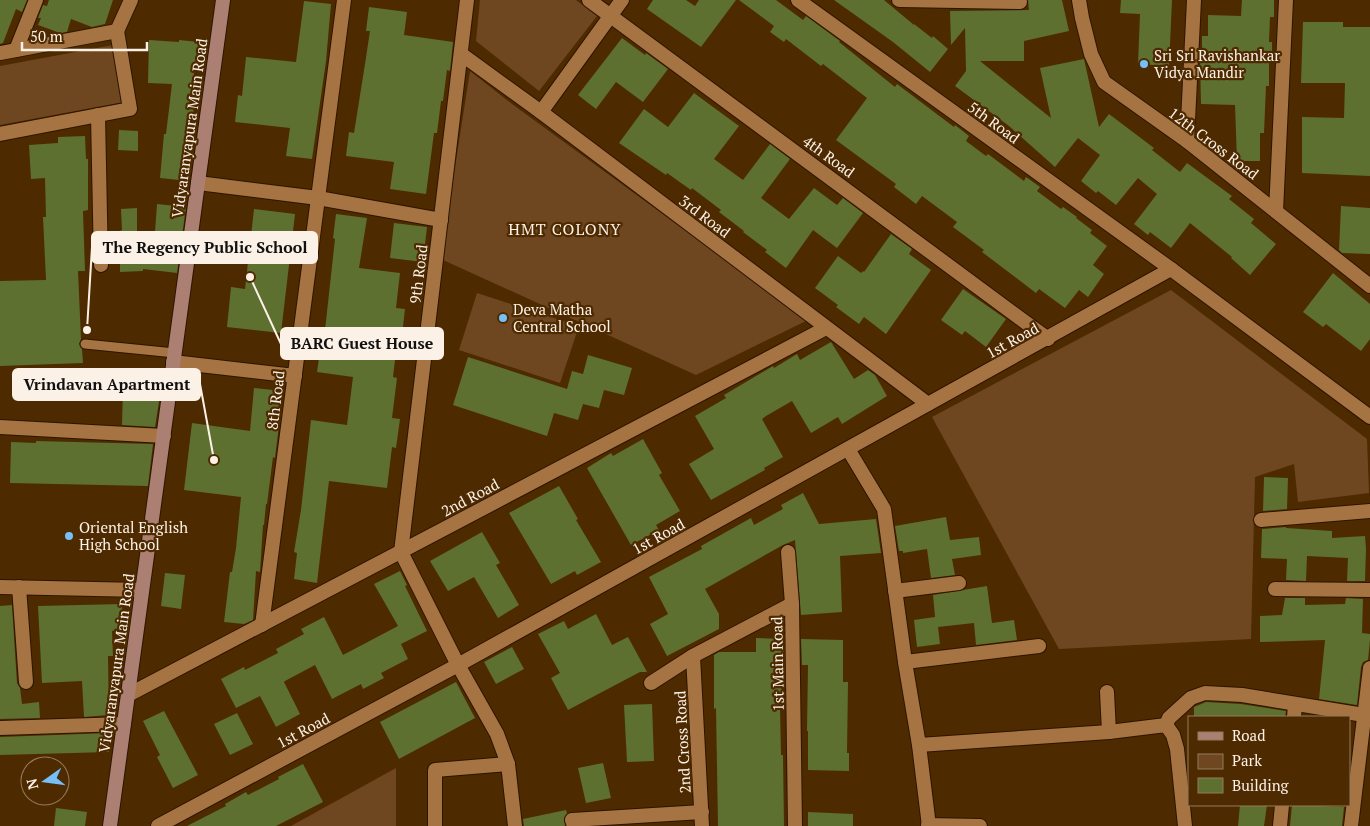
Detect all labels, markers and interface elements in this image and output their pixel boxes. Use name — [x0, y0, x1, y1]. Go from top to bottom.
scale bar — [22, 20, 148, 52]
text: 50 m — [30, 26, 63, 46]
street label: Vidyaranyapura Main Road — [167, 37, 211, 219]
place label: Sri Sri Ravishankar Vidya Mandir — [1154, 45, 1280, 82]
marker: Sri Sri Ravishankar Vidya Mandir — [1138, 58, 1150, 70]
street label: 5th Road — [964, 96, 1024, 148]
street label: 12th Cross Road — [1165, 103, 1263, 183]
street label: 4th Road — [799, 130, 859, 182]
street label: 3rd Road — [675, 190, 735, 242]
district label: HMT COLONY — [508, 218, 622, 240]
callout: The Regency Public School — [92, 232, 317, 263]
text: The Regency Public School — [102, 236, 308, 258]
street label: 9th Road — [404, 243, 432, 305]
place label: Deva Matha Central School — [513, 299, 611, 336]
marker: Deva Matha Central School — [497, 312, 509, 324]
street label: 1st Road — [982, 317, 1042, 363]
callout: BARC Guest House — [281, 328, 443, 359]
text: BARC Guest House — [291, 332, 434, 354]
callout: Vrindavan Apartment — [13, 369, 200, 400]
street label: 8th Road — [261, 369, 289, 431]
text: Vrindavan Apartment — [23, 373, 191, 395]
street label: 2nd Road — [438, 474, 502, 520]
street label: 1st Road — [628, 513, 688, 559]
place label: Oriental English High School — [79, 517, 188, 554]
marker: Oriental English High School — [63, 530, 75, 542]
street label: Vidyaranyapura Main Road — [94, 572, 138, 754]
street label: 1st Main Road — [766, 616, 788, 712]
street label: 2nd Cross Road — [669, 690, 695, 794]
street label: 1st Road — [273, 708, 333, 752]
legend — [1188, 716, 1350, 806]
text: Road — [1232, 725, 1265, 745]
text: Park — [1232, 750, 1262, 770]
north arrow — [20, 756, 70, 806]
text: Building — [1232, 775, 1290, 795]
text: N — [21, 776, 42, 792]

